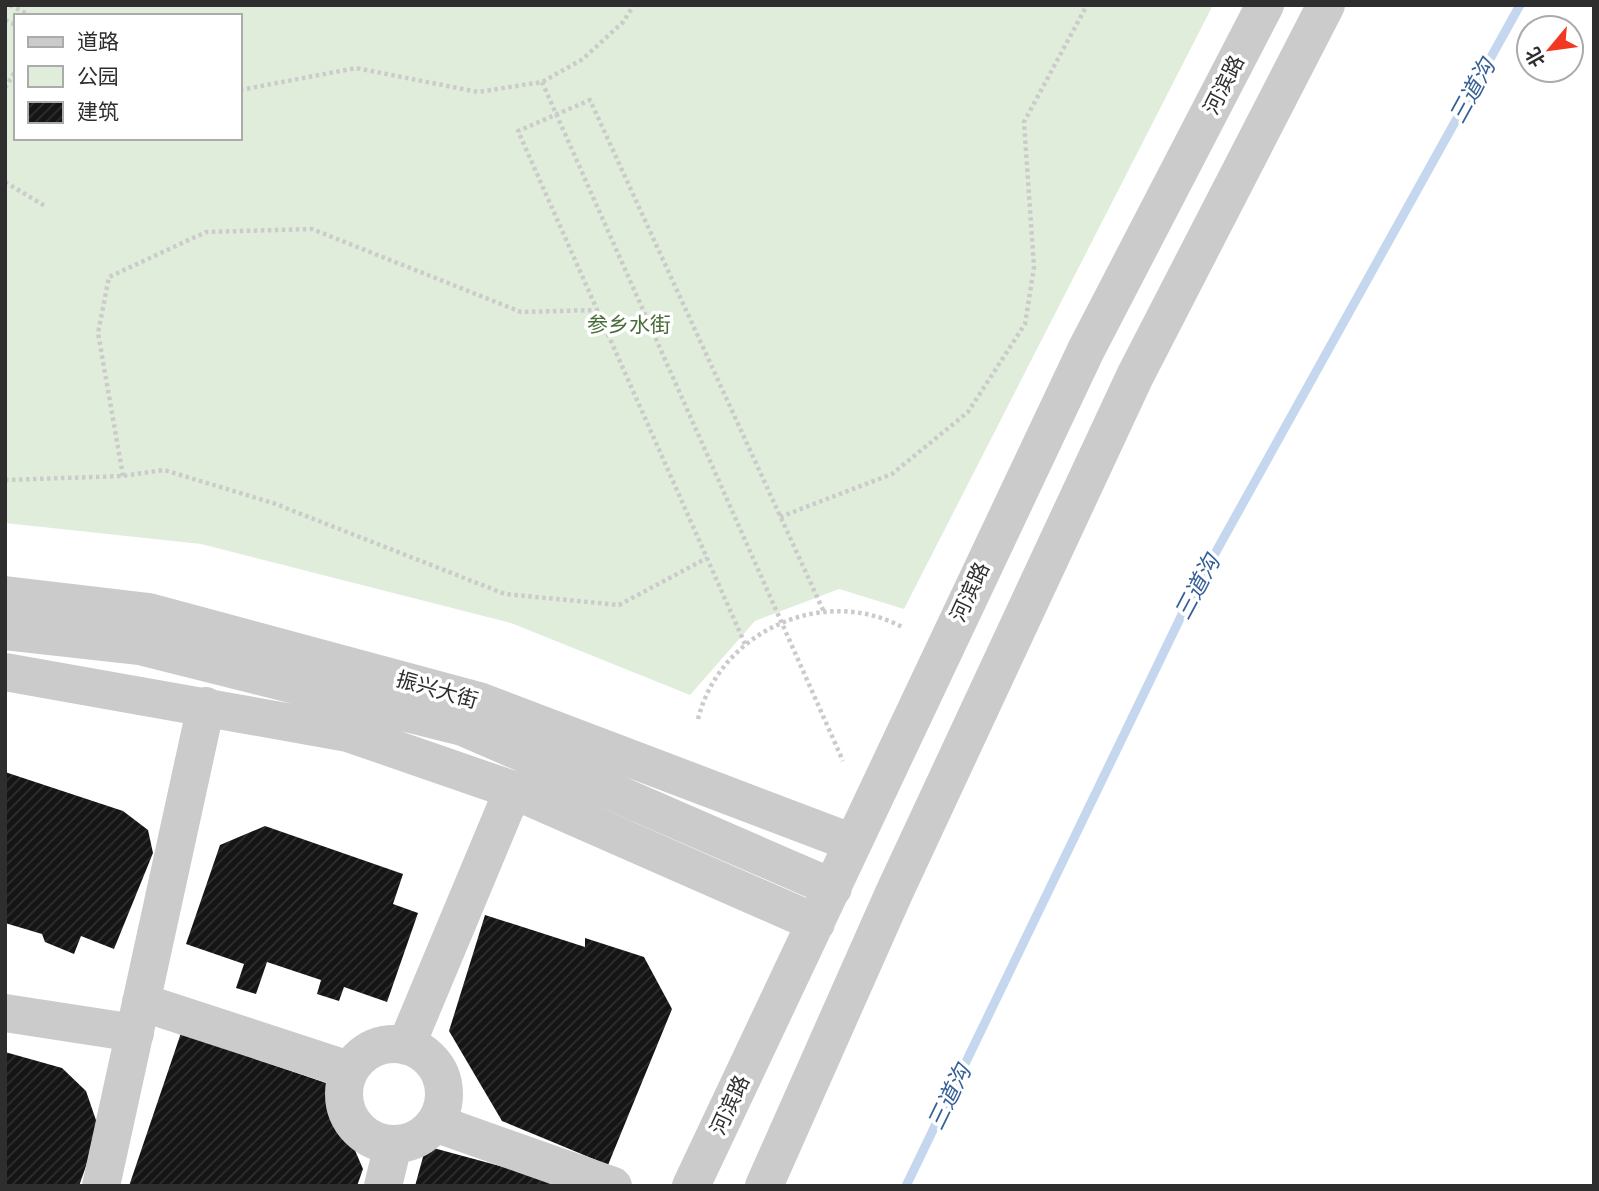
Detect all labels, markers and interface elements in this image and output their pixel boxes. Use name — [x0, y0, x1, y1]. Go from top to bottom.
legend — [14, 14, 242, 140]
north arrow — [1515, 14, 1585, 84]
text: 道路 — [77, 29, 119, 54]
text: 北 — [1521, 43, 1550, 71]
street label: 河滨路 — [1198, 51, 1249, 119]
water label: 三道沟 — [1443, 51, 1502, 128]
text: 公园 — [77, 64, 119, 89]
text: 建筑 — [77, 99, 119, 124]
park label: 参乡水街 — [587, 312, 671, 337]
water label: 三道沟 — [1168, 547, 1227, 624]
street label: 河滨路 — [945, 558, 994, 626]
street label: 振兴大街 — [393, 666, 481, 713]
water label: 三道沟 — [921, 1057, 978, 1134]
street label: 河滨路 — [705, 1071, 754, 1139]

